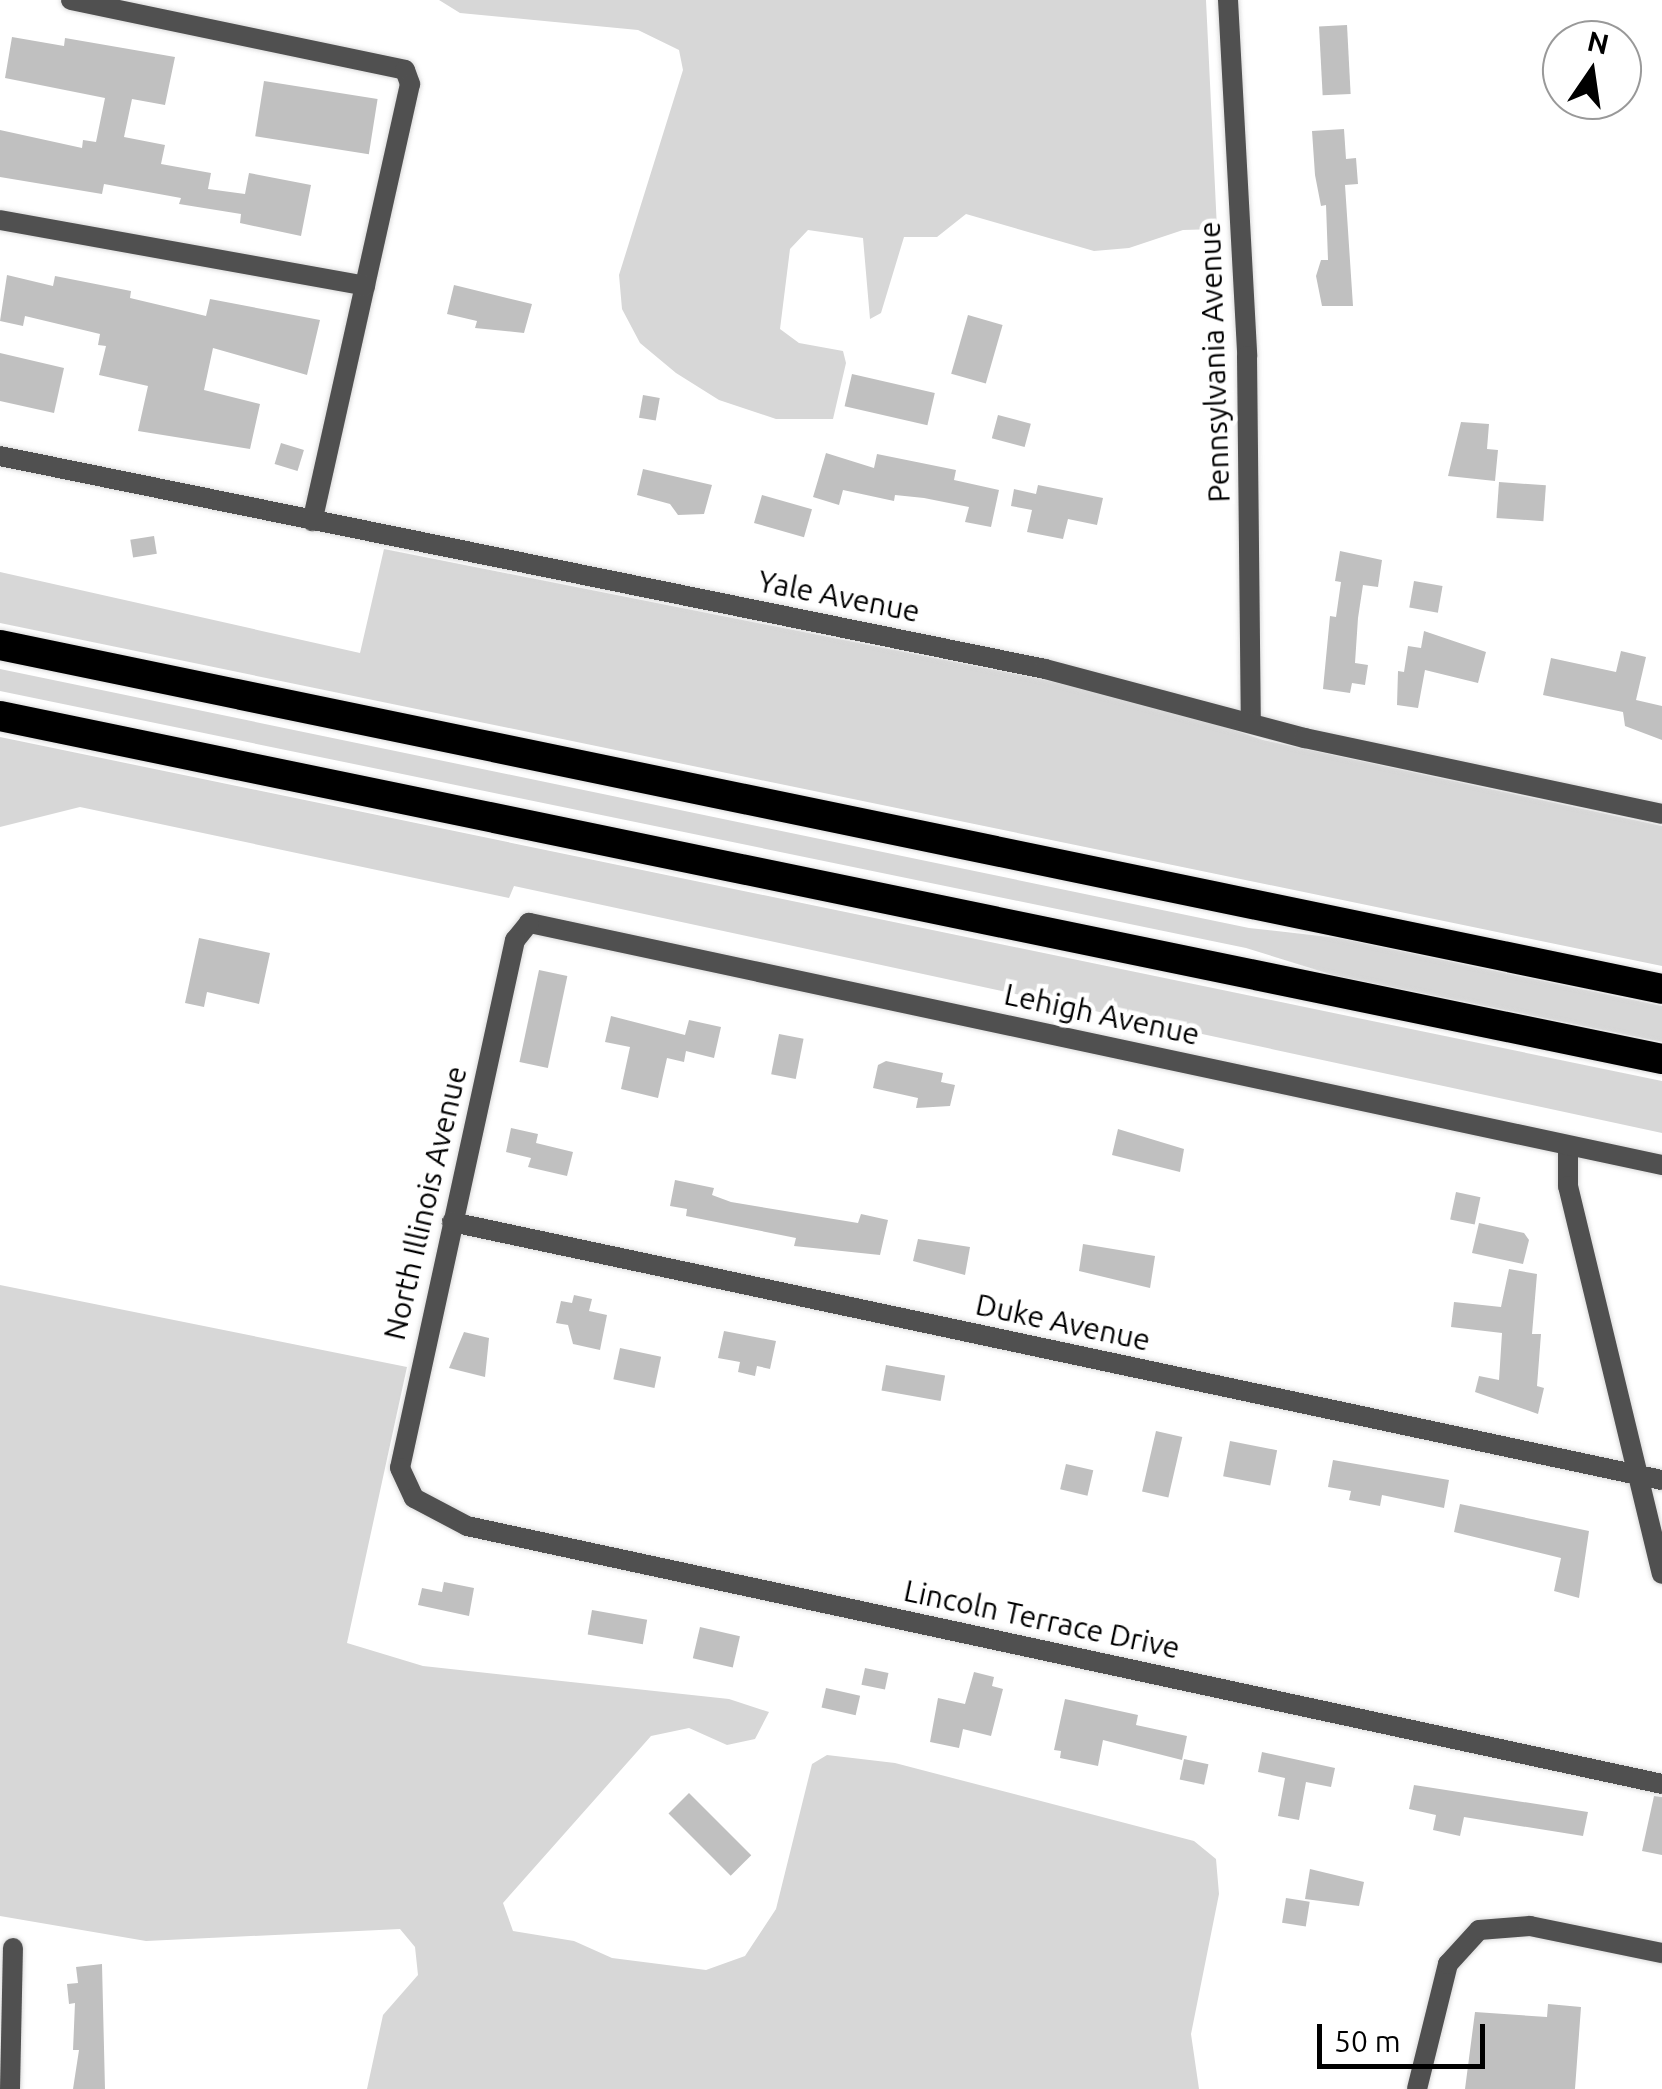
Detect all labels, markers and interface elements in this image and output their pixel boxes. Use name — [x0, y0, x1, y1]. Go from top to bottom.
north arrow — [1542, 20, 1642, 120]
text: N — [1585, 25, 1612, 60]
street label: Pennsylvania Avenue — [1191, 221, 1237, 503]
street label: Yale Avenue — [755, 563, 923, 629]
street label: Lehigh Avenue — [1001, 976, 1203, 1052]
street label: North Illinois Avenue — [376, 1063, 474, 1343]
street label: Duke Avenue — [972, 1286, 1154, 1358]
street label: Lincoln Terrace Drive — [901, 1572, 1183, 1666]
scale bar — [1322, 2004, 1490, 2066]
text: 50 m — [1334, 2024, 1401, 2058]

